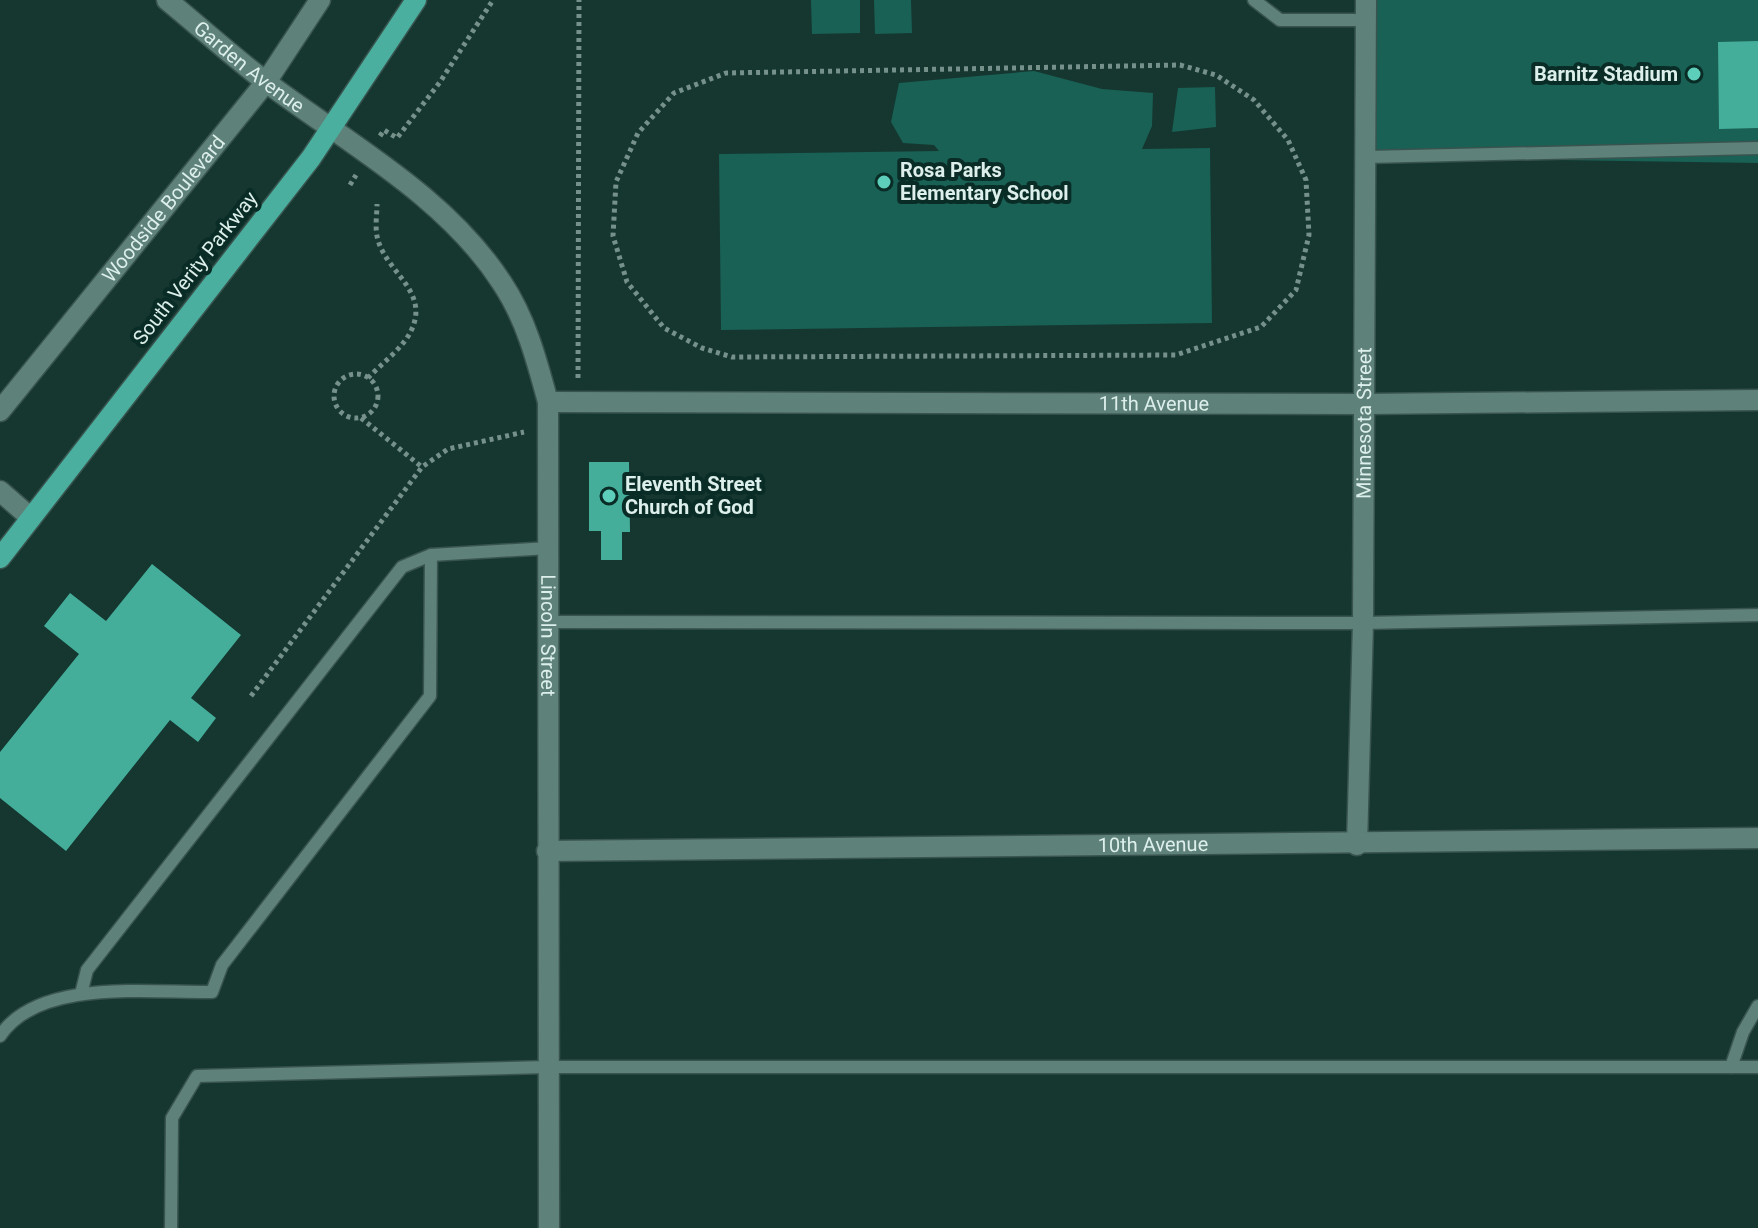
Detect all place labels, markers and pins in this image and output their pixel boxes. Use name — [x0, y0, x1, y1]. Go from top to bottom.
place label: Barnitz Stadium — [1534, 62, 1678, 86]
marker: Barnitz Stadium — [1685, 65, 1703, 83]
place label: Rosa Parks Elementary School — [900, 158, 1069, 205]
marker: Rosa Parks Elementary School — [875, 173, 893, 191]
place label: Eleventh Street Church of God — [625, 472, 762, 519]
marker: Eleventh Street Church of God — [600, 487, 618, 505]

